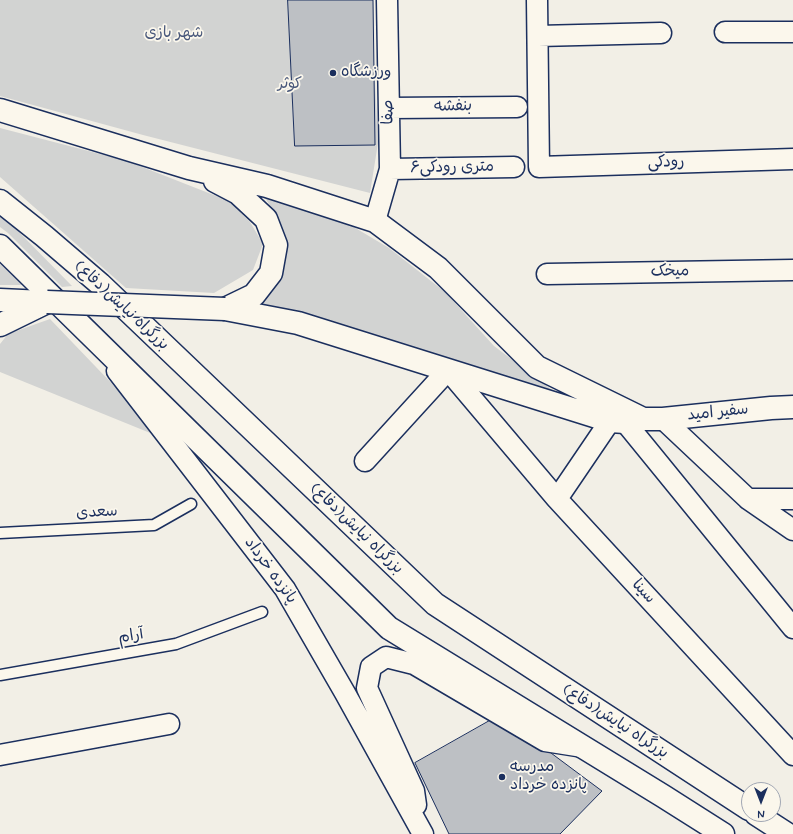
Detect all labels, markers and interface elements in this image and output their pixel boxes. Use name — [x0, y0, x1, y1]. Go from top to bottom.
park label: شهر بازی — [145, 24, 203, 44]
place label: ورزشگاه — [341, 63, 391, 83]
marker: ورزشگاه — [328, 68, 338, 78]
park label: کوثر — [278, 75, 302, 95]
street label: بنفشه — [434, 97, 472, 117]
street label: صفا — [379, 99, 399, 125]
street label: رودکی — [647, 153, 685, 173]
street label: ۶متری رودکی — [410, 158, 494, 178]
street label: بزرگراه نیایش(دفاع) — [69, 257, 173, 355]
street label: میخک — [650, 262, 690, 282]
street label: سفیر امید — [686, 400, 750, 426]
street label: بزرگراه نیایش(دفاع) — [305, 479, 407, 579]
street label: سعدی — [76, 502, 118, 524]
street label: پانزده خرداد — [240, 534, 300, 608]
street label: سینا — [627, 576, 659, 608]
street label: آرام — [117, 625, 145, 649]
street label: بزرگراه نیایش(دفاع) — [558, 680, 672, 764]
place label: مدرسه پانزده خرداد — [510, 758, 587, 796]
marker: مدرسه پانزده خرداد — [497, 772, 507, 782]
north arrow — [741, 782, 781, 822]
text: N — [757, 806, 765, 820]

